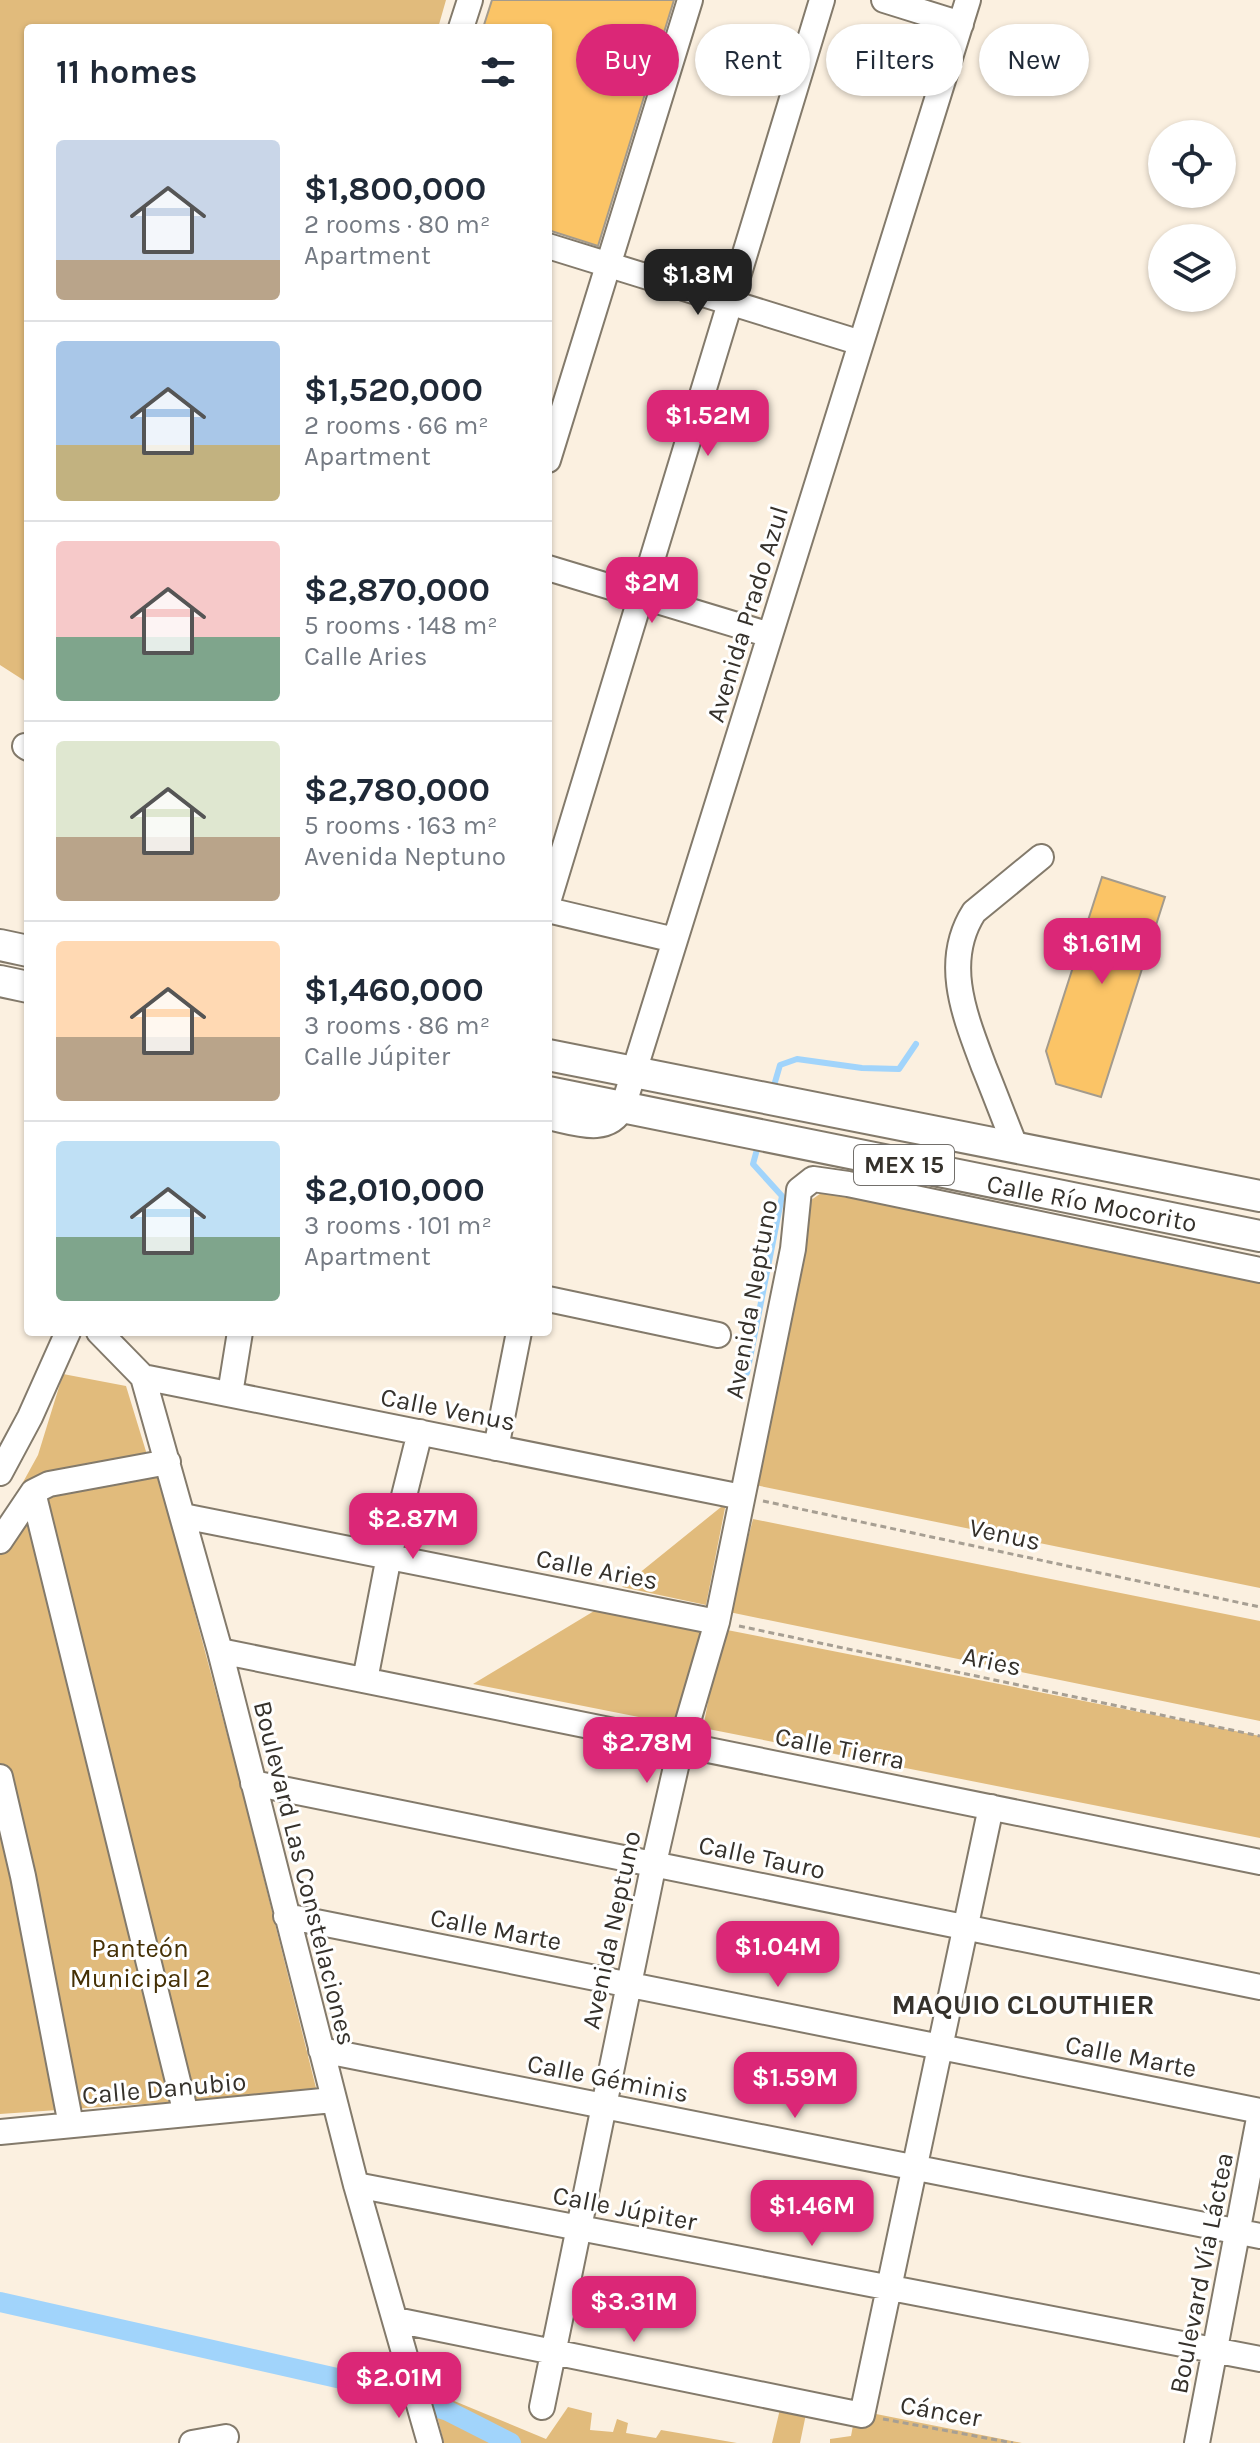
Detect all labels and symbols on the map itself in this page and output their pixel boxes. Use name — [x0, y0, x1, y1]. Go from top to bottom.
pin: $1.8M — [642, 249, 754, 317]
pin: $1.52M — [643, 390, 773, 458]
street label: Avenida Prado Azul — [700, 502, 795, 726]
pin: $2M — [613, 557, 691, 625]
pin: $1.61M — [1037, 918, 1167, 986]
road number: MEX 15 — [854, 1145, 954, 1185]
street label: Calle Río Mocorito — [984, 1168, 1200, 1239]
street label: Avenida Neptuno — [719, 1197, 784, 1401]
street label: Calle Venus — [378, 1381, 518, 1438]
pin: $2.87M — [348, 1493, 478, 1561]
street label: Venus — [966, 1512, 1043, 1557]
street label: Calle Aries — [533, 1542, 660, 1596]
street label: Aries — [960, 1640, 1024, 1683]
street label: Boulevard Las Constelaciones — [247, 1698, 362, 2048]
pin: $2.78M — [582, 1717, 712, 1785]
street label: Calle Tierra — [772, 1721, 907, 1776]
street label: Avenida Neptuno — [575, 1828, 648, 2032]
street label: Calle Tauro — [696, 1829, 828, 1886]
street label: Calle Marte — [428, 1902, 564, 1957]
pin: $1.04M — [713, 1921, 843, 1989]
park label: Panteón Municipal 2 — [70, 1933, 210, 1994]
district label: MAQUIO CLOUTHIER — [892, 1988, 1154, 2021]
street label: Calle Marte — [1063, 2029, 1199, 2084]
street label: Calle Géminis — [525, 2048, 691, 2109]
pin: $1.59M — [730, 2052, 860, 2120]
street label: Calle Danubio — [81, 2066, 247, 2111]
street label: Boulevard Vía Láctea — [1163, 2150, 1240, 2396]
street label: Calle Júpiter — [550, 2179, 700, 2238]
pin: $1.46M — [747, 2180, 877, 2248]
pin: $3.31M — [569, 2276, 699, 2344]
pin: $2.01M — [334, 2352, 464, 2420]
street label: Cáncer — [898, 2389, 985, 2434]

